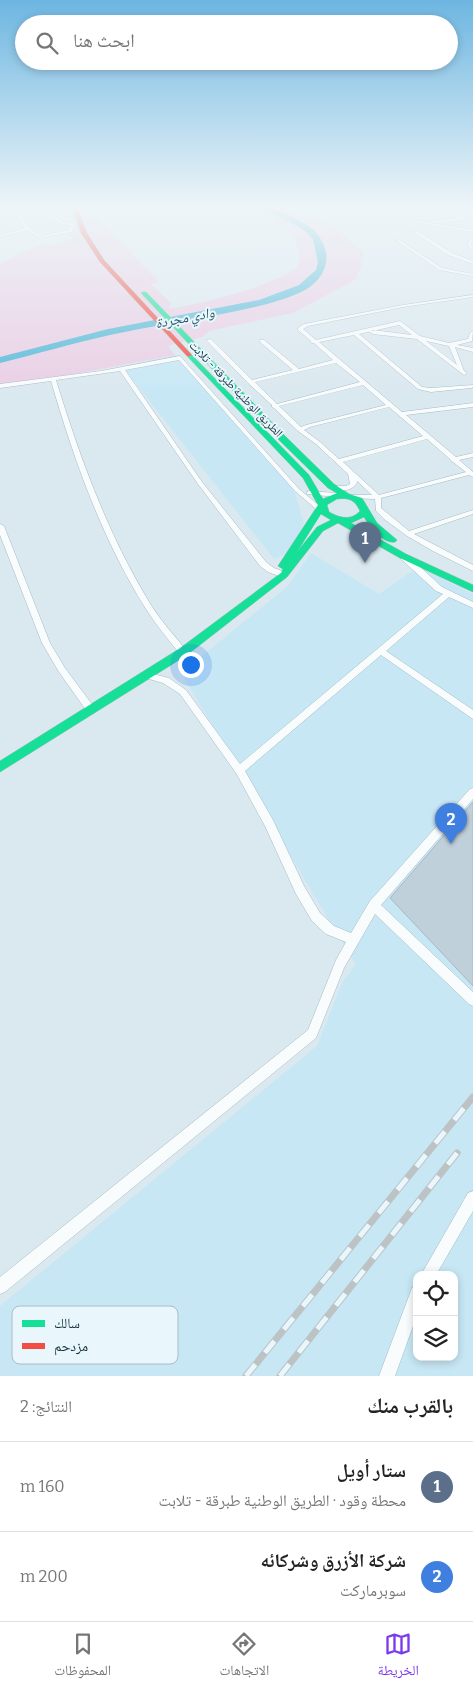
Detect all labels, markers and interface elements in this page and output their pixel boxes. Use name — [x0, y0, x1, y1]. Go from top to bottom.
search box — [15, 15, 458, 70]
icon: search — [33, 29, 61, 57]
text: ابحث هنا — [73, 29, 135, 52]
water label: وادي مجردة — [154, 304, 217, 335]
street label: الطريق الوطنية طبرقة - تلابت — [186, 338, 286, 440]
pin: 1 — [349, 522, 381, 563]
your location — [178, 652, 204, 678]
pin: 2 — [435, 803, 467, 844]
map controls — [413, 1271, 458, 1361]
button: locate — [413, 1271, 458, 1316]
legend — [12, 1306, 178, 1364]
text: سالك — [54, 1315, 80, 1332]
button: layers — [413, 1316, 458, 1361]
text: مزدحم — [54, 1338, 88, 1356]
text: بالقرب منك — [367, 1393, 453, 1419]
text: النتائج: 2 — [20, 1397, 72, 1416]
text: ستار أويل — [337, 1459, 406, 1482]
text: 160 m — [20, 1477, 65, 1496]
text: 1 — [434, 1477, 440, 1496]
text: محطة وقود · الطريق الوطنية طبرقة - تلابت — [159, 1491, 406, 1510]
text: شركة الأزرق وشركائه — [260, 1549, 406, 1572]
text: 200 m — [20, 1567, 68, 1586]
text: 2 — [433, 1567, 442, 1586]
text: سوبرماركت — [340, 1581, 406, 1600]
tab: المحفوظات — [54, 1630, 111, 1684]
tab: الاتجاهات — [220, 1630, 269, 1684]
tab: الخريطة — [378, 1630, 419, 1684]

